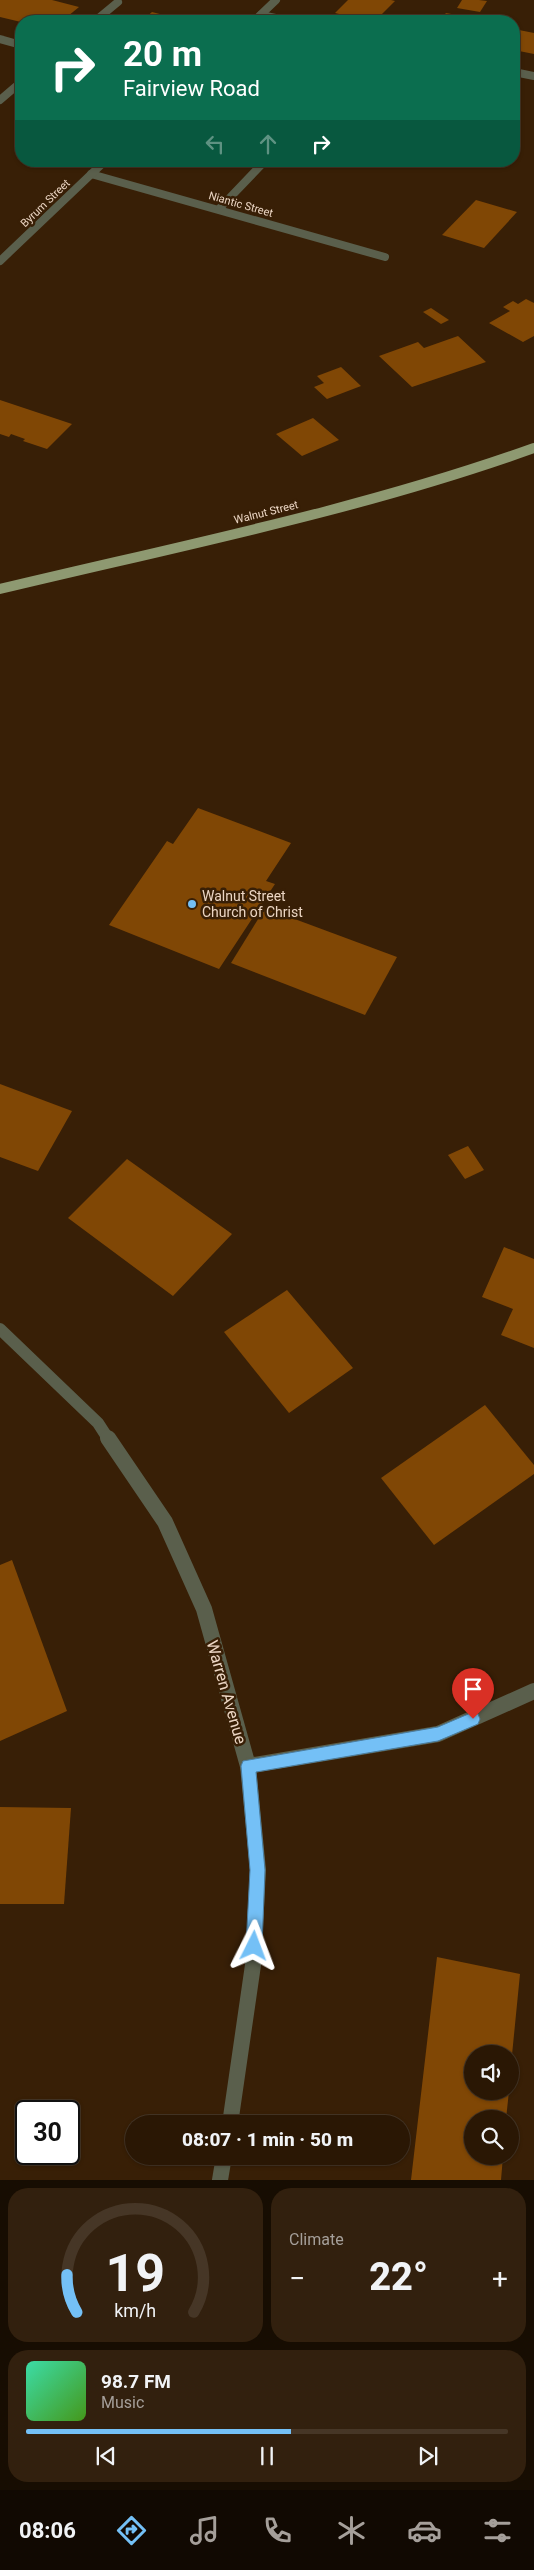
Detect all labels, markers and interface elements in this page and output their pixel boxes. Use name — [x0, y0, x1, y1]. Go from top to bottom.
text: 20 m — [123, 34, 202, 75]
icon: right — [40, 35, 105, 100]
text: Fairview Road — [123, 76, 260, 101]
icon: left — [201, 130, 229, 158]
icon: ahead — [254, 130, 282, 158]
icon: right — [307, 130, 335, 158]
street label: Byrum Street — [18, 176, 73, 230]
street label: Niantic Street — [207, 189, 275, 220]
street label: Walnut Street — [233, 498, 300, 527]
place label: Walnut Street Church of Christ — [202, 888, 303, 920]
marker: Walnut Street Church of Christ — [186, 898, 198, 910]
street label: Warren Avenue — [203, 1638, 250, 1746]
pin — [452, 1668, 494, 1719]
icon: arrive — [459, 1675, 487, 1703]
position arrow — [227, 1919, 279, 1971]
map controls — [464, 2045, 519, 2165]
button: sound — [464, 2045, 519, 2100]
speed limit sign: 30 — [15, 2100, 80, 2165]
button: search — [464, 2110, 519, 2165]
text: 08:07 · 1 min · 50 m — [182, 2128, 353, 2151]
text: Climate — [289, 2230, 344, 2249]
text: 19 — [106, 2243, 165, 2304]
text: 22° — [369, 2255, 428, 2299]
text: − — [289, 2262, 305, 2295]
text: + — [492, 2262, 508, 2295]
text: km/h — [115, 2300, 156, 2321]
text: 98.7 FM — [101, 2370, 171, 2393]
text: Music — [101, 2393, 144, 2412]
icon: previous — [92, 2442, 120, 2470]
icon: pause — [253, 2442, 281, 2470]
icon: next — [414, 2442, 442, 2470]
icon: directions — [114, 2513, 149, 2548]
icon: music — [187, 2513, 222, 2548]
icon: phone — [260, 2513, 295, 2548]
icon: climate — [334, 2513, 369, 2548]
icon: car — [407, 2513, 442, 2548]
icon: filters — [480, 2513, 515, 2548]
text: 08:06 — [19, 2518, 76, 2543]

